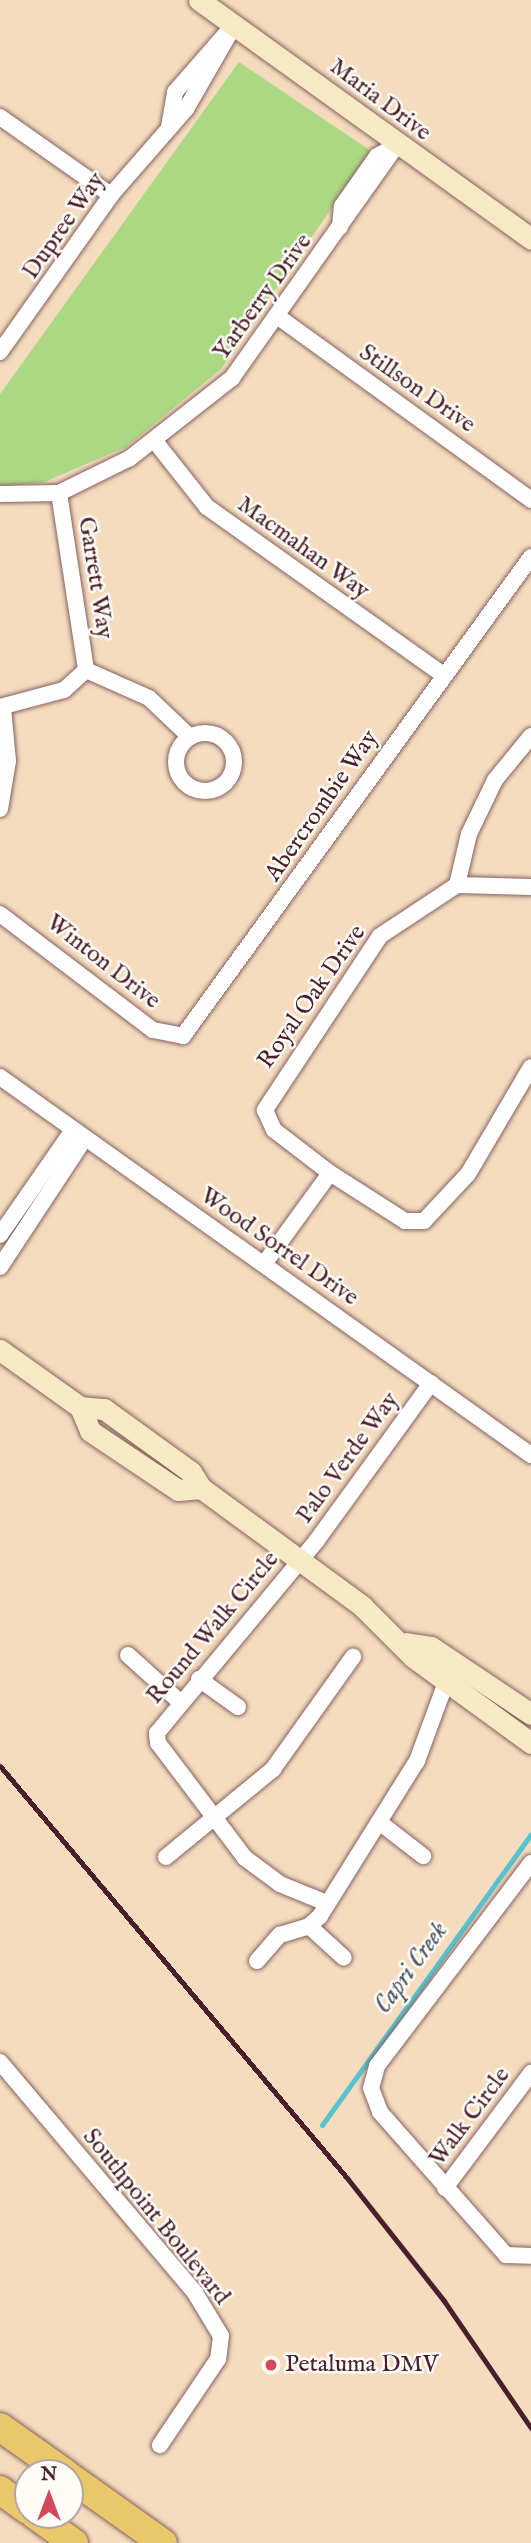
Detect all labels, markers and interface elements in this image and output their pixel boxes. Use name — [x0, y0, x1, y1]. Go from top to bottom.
street label: Maria Drive — [324, 52, 436, 148]
street label: Dupree Way — [17, 167, 111, 285]
street label: Yarberry Drive — [207, 228, 319, 366]
street label: Stillson Drive — [353, 338, 481, 440]
street label: Macmahan Way — [231, 490, 375, 606]
street label: Garrett Way — [71, 515, 119, 641]
street label: Abercrombie Way — [259, 725, 385, 887]
street label: Winton Drive — [40, 908, 166, 1016]
street label: Royal Oak Drive — [252, 920, 372, 1074]
street label: Wood Sorrel Drive — [194, 1182, 364, 1312]
street label: Palo Verde Way — [291, 1387, 405, 1529]
street label: Round Walk Circle — [141, 1546, 285, 1710]
water label: Capri Creek — [367, 1916, 455, 2020]
street label: Walk Circle — [423, 2062, 517, 2172]
street label: Southpoint Boulevard — [76, 2123, 236, 2311]
place label: Petaluma DMV — [285, 2351, 439, 2379]
marker: Petaluma DMV — [263, 2357, 279, 2373]
north arrow — [14, 2459, 84, 2529]
text: N — [41, 2463, 57, 2487]

